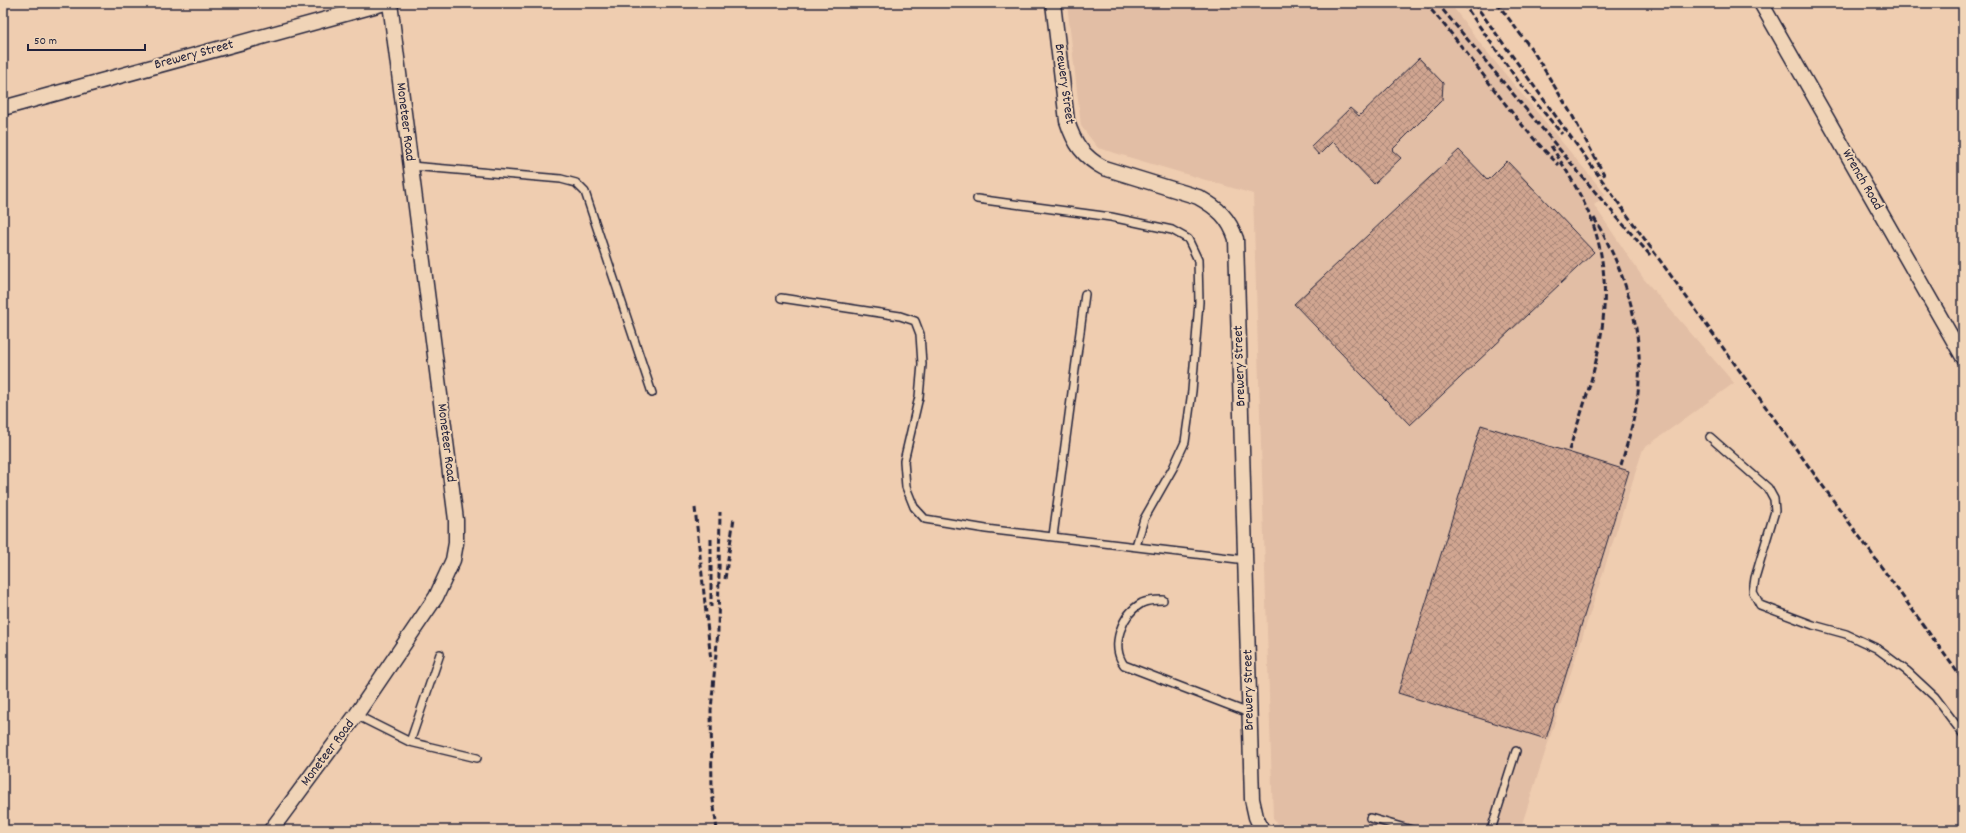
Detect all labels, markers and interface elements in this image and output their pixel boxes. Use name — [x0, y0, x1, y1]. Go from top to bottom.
scale bar — [28, 26, 145, 52]
text: 50 m — [34, 33, 57, 50]
street label: Brewery Street — [152, 35, 236, 75]
street label: Brewery Street — [1048, 42, 1080, 126]
street label: Moneteer Road — [390, 82, 420, 162]
street label: Wrench Road — [1837, 146, 1887, 214]
street label: Brewery Street — [1229, 325, 1251, 407]
street label: Moneteer Road — [431, 403, 461, 483]
street label: Brewery Street — [1238, 649, 1260, 731]
street label: Moneteer Road — [296, 715, 360, 791]

